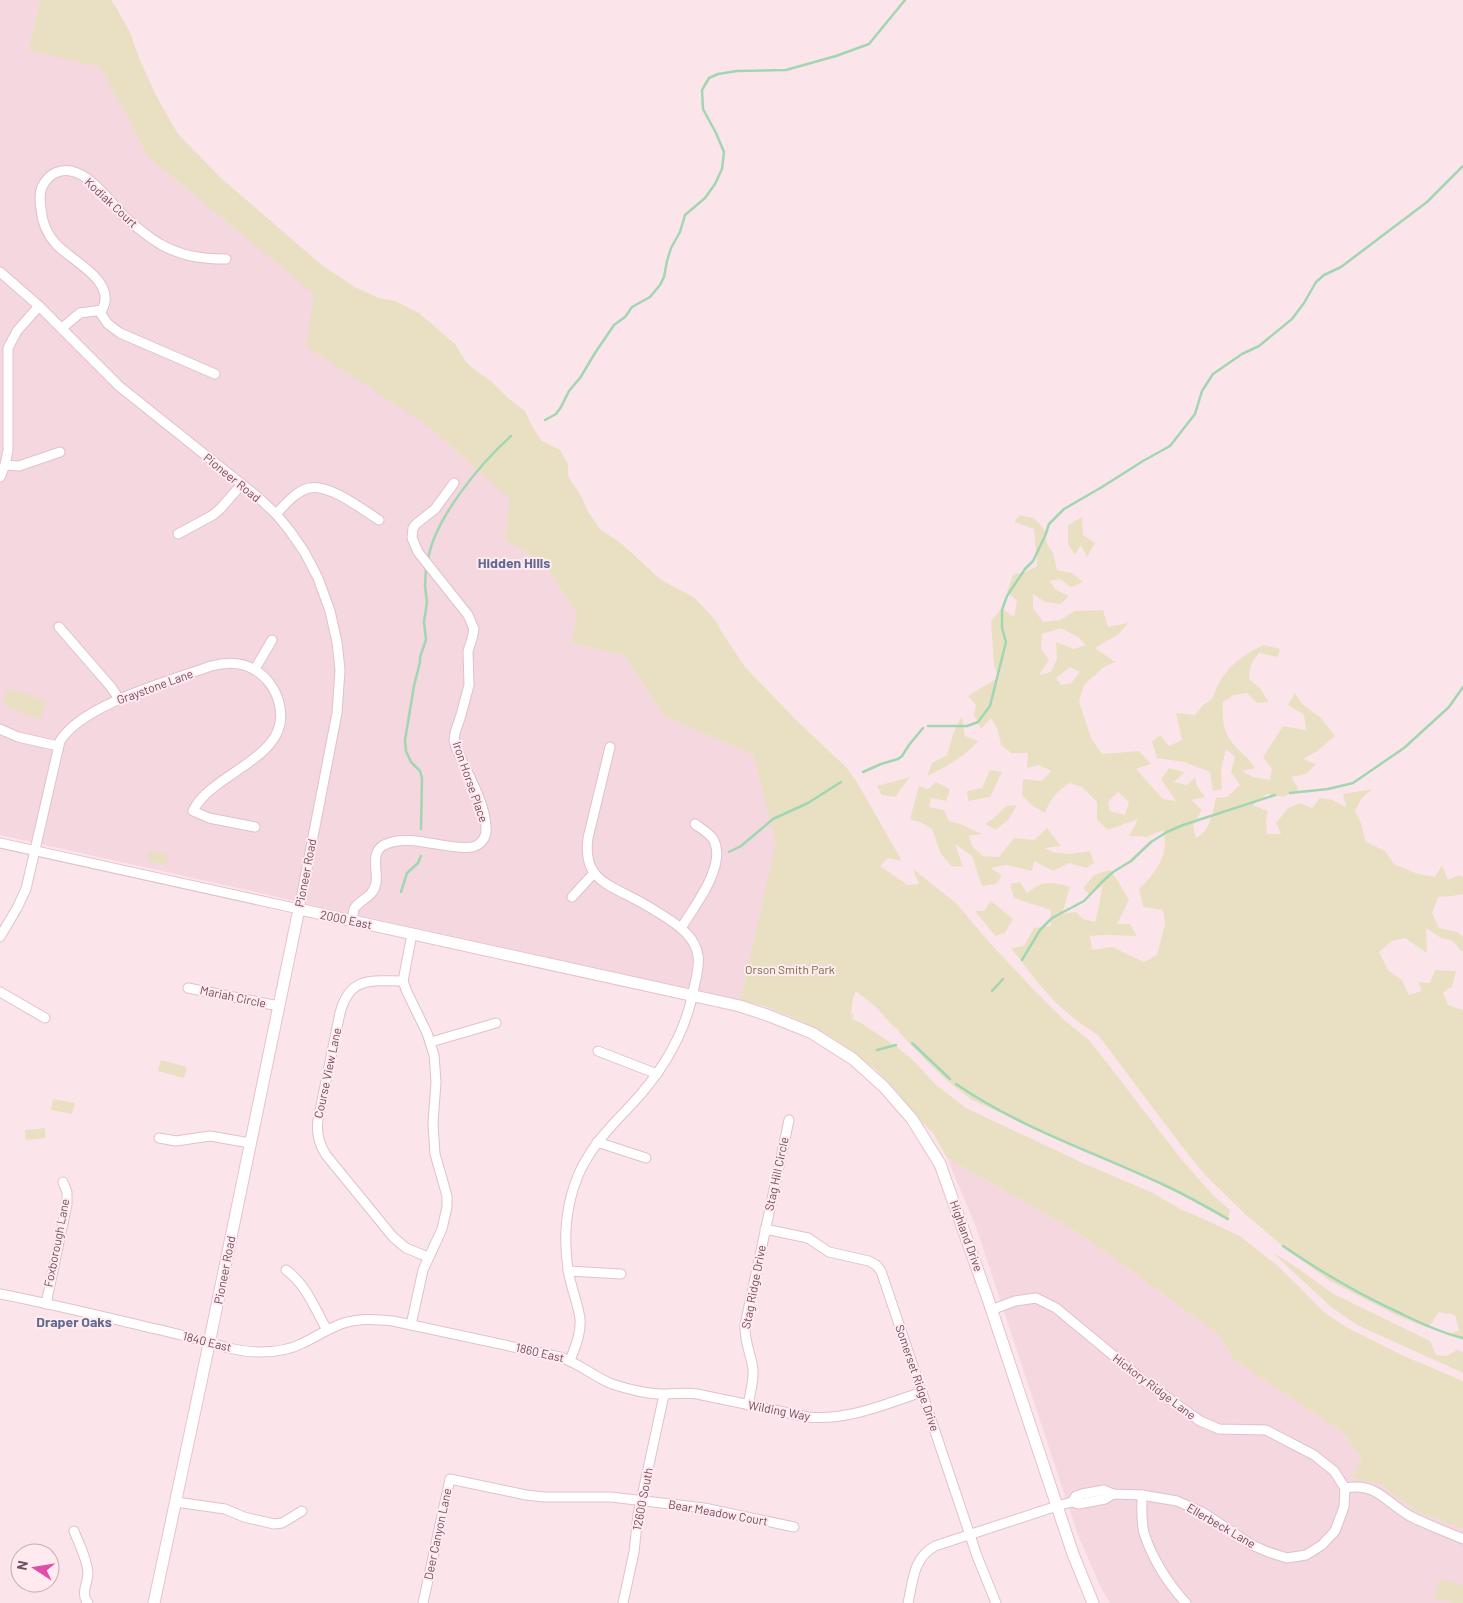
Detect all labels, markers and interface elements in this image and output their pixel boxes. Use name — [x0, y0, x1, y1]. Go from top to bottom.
street label: Kodiak Court — [82, 174, 141, 230]
street label: Pioneer Road — [201, 450, 264, 504]
district label: Hidden Hills — [478, 554, 550, 571]
street label: Graystone Lane — [115, 666, 195, 706]
street label: Iron Horse Place — [451, 739, 491, 824]
street label: Pioneer Road — [292, 838, 318, 908]
street label: 2000 East — [319, 907, 373, 931]
park label: Orson Smith Park — [745, 962, 835, 976]
street label: Mariah Circle — [199, 982, 268, 1010]
street label: Course View Lane — [311, 1026, 343, 1119]
street label: Stag Hill Circle — [761, 1136, 791, 1212]
street label: Foxborough Lane — [41, 1197, 71, 1288]
street label: Highland Drive — [948, 1198, 986, 1273]
street label: Pioneer Road — [211, 1235, 237, 1305]
street label: Stag Ridge Drive — [738, 1244, 768, 1330]
district label: Draper Oaks — [36, 1313, 112, 1330]
street label: Somerset Ridge Drive — [893, 1322, 943, 1433]
street label: 1840 East — [181, 1328, 233, 1354]
street label: 1860 East — [515, 1340, 566, 1364]
street label: Hickory Ridge Lane — [1110, 1351, 1199, 1422]
street label: Wilding Way — [747, 1397, 812, 1423]
street label: 12600 South — [629, 1466, 655, 1531]
street label: Deer Canyon Lane — [420, 1487, 454, 1581]
street label: Bear Meadow Court — [667, 1496, 769, 1528]
street label: Ellerbeck Lane — [1185, 1500, 1258, 1550]
north arrow — [10, 1543, 60, 1593]
text: N — [13, 1559, 31, 1572]

